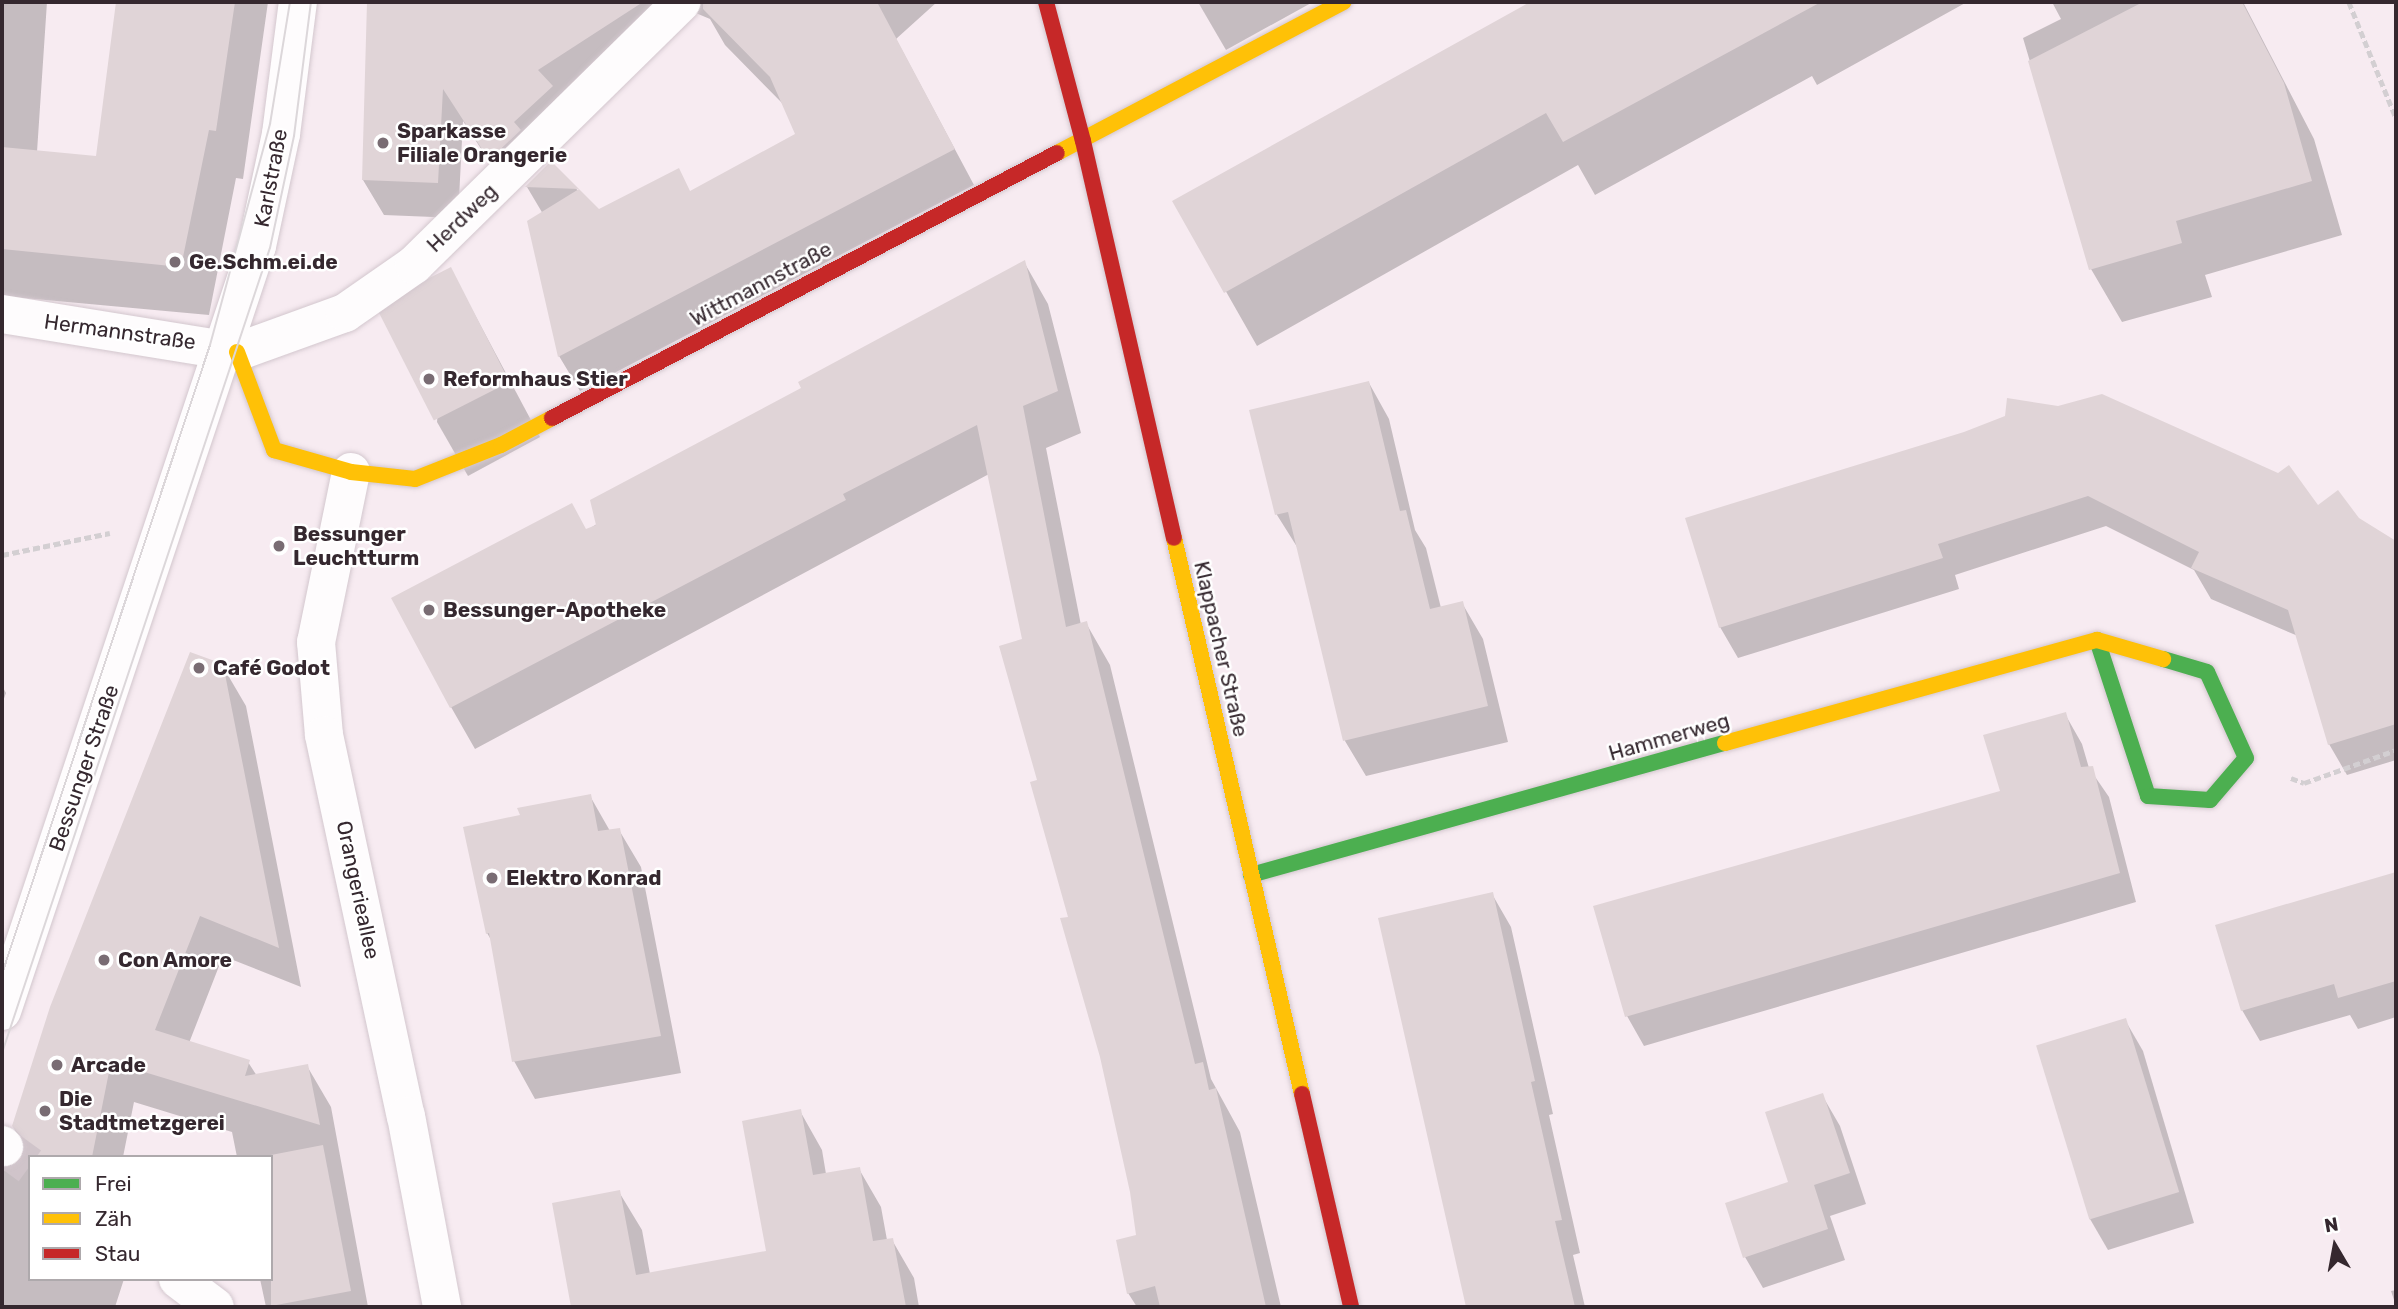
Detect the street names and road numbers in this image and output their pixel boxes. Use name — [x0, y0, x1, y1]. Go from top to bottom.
street label: Karlstraße — [249, 127, 293, 229]
street label: Herdweg — [422, 178, 502, 258]
street label: Wittmannstraße — [686, 236, 836, 332]
street label: Hermannstraße — [43, 309, 197, 355]
street label: Klappacher Straße — [1188, 558, 1254, 740]
street label: Bessunger Straße — [44, 681, 124, 855]
street label: Hammerweg — [1606, 708, 1732, 766]
street label: Orangerieallee — [331, 819, 385, 961]

